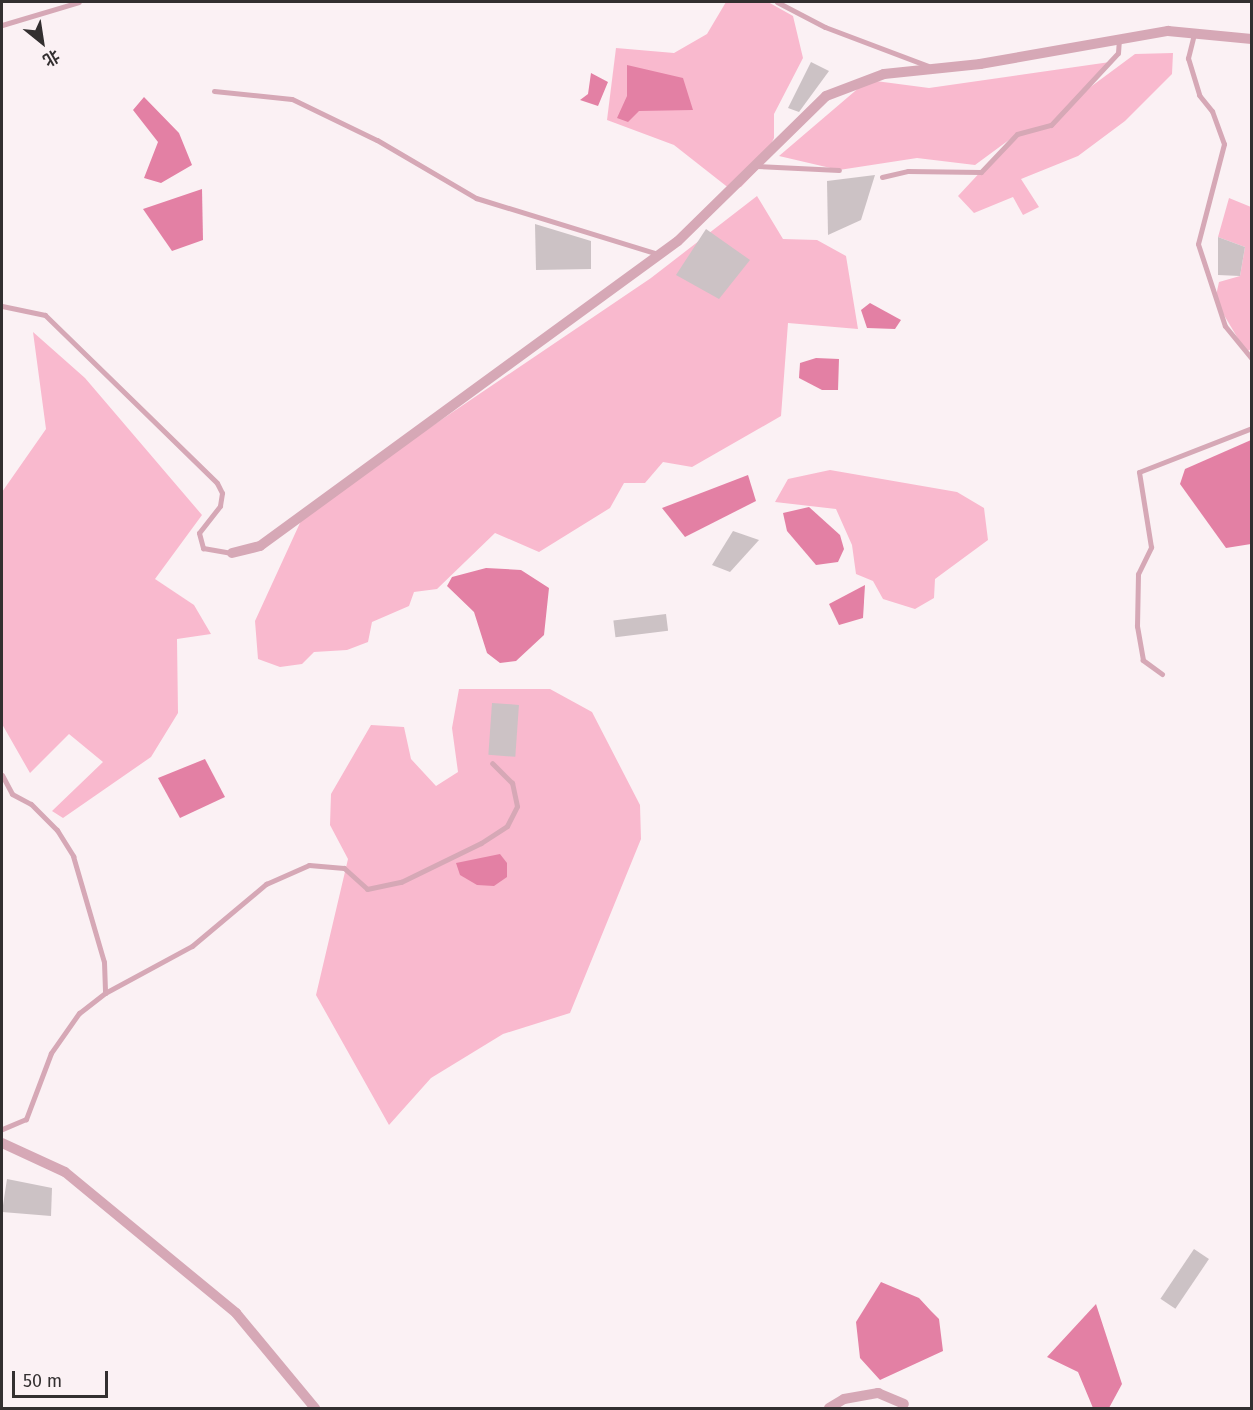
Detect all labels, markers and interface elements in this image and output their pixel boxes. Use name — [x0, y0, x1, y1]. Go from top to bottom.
north arrow — [12, 12, 72, 72]
text: 北 — [40, 46, 63, 70]
scale bar — [15, 1359, 111, 1397]
text: 50 m — [23, 1370, 62, 1392]

